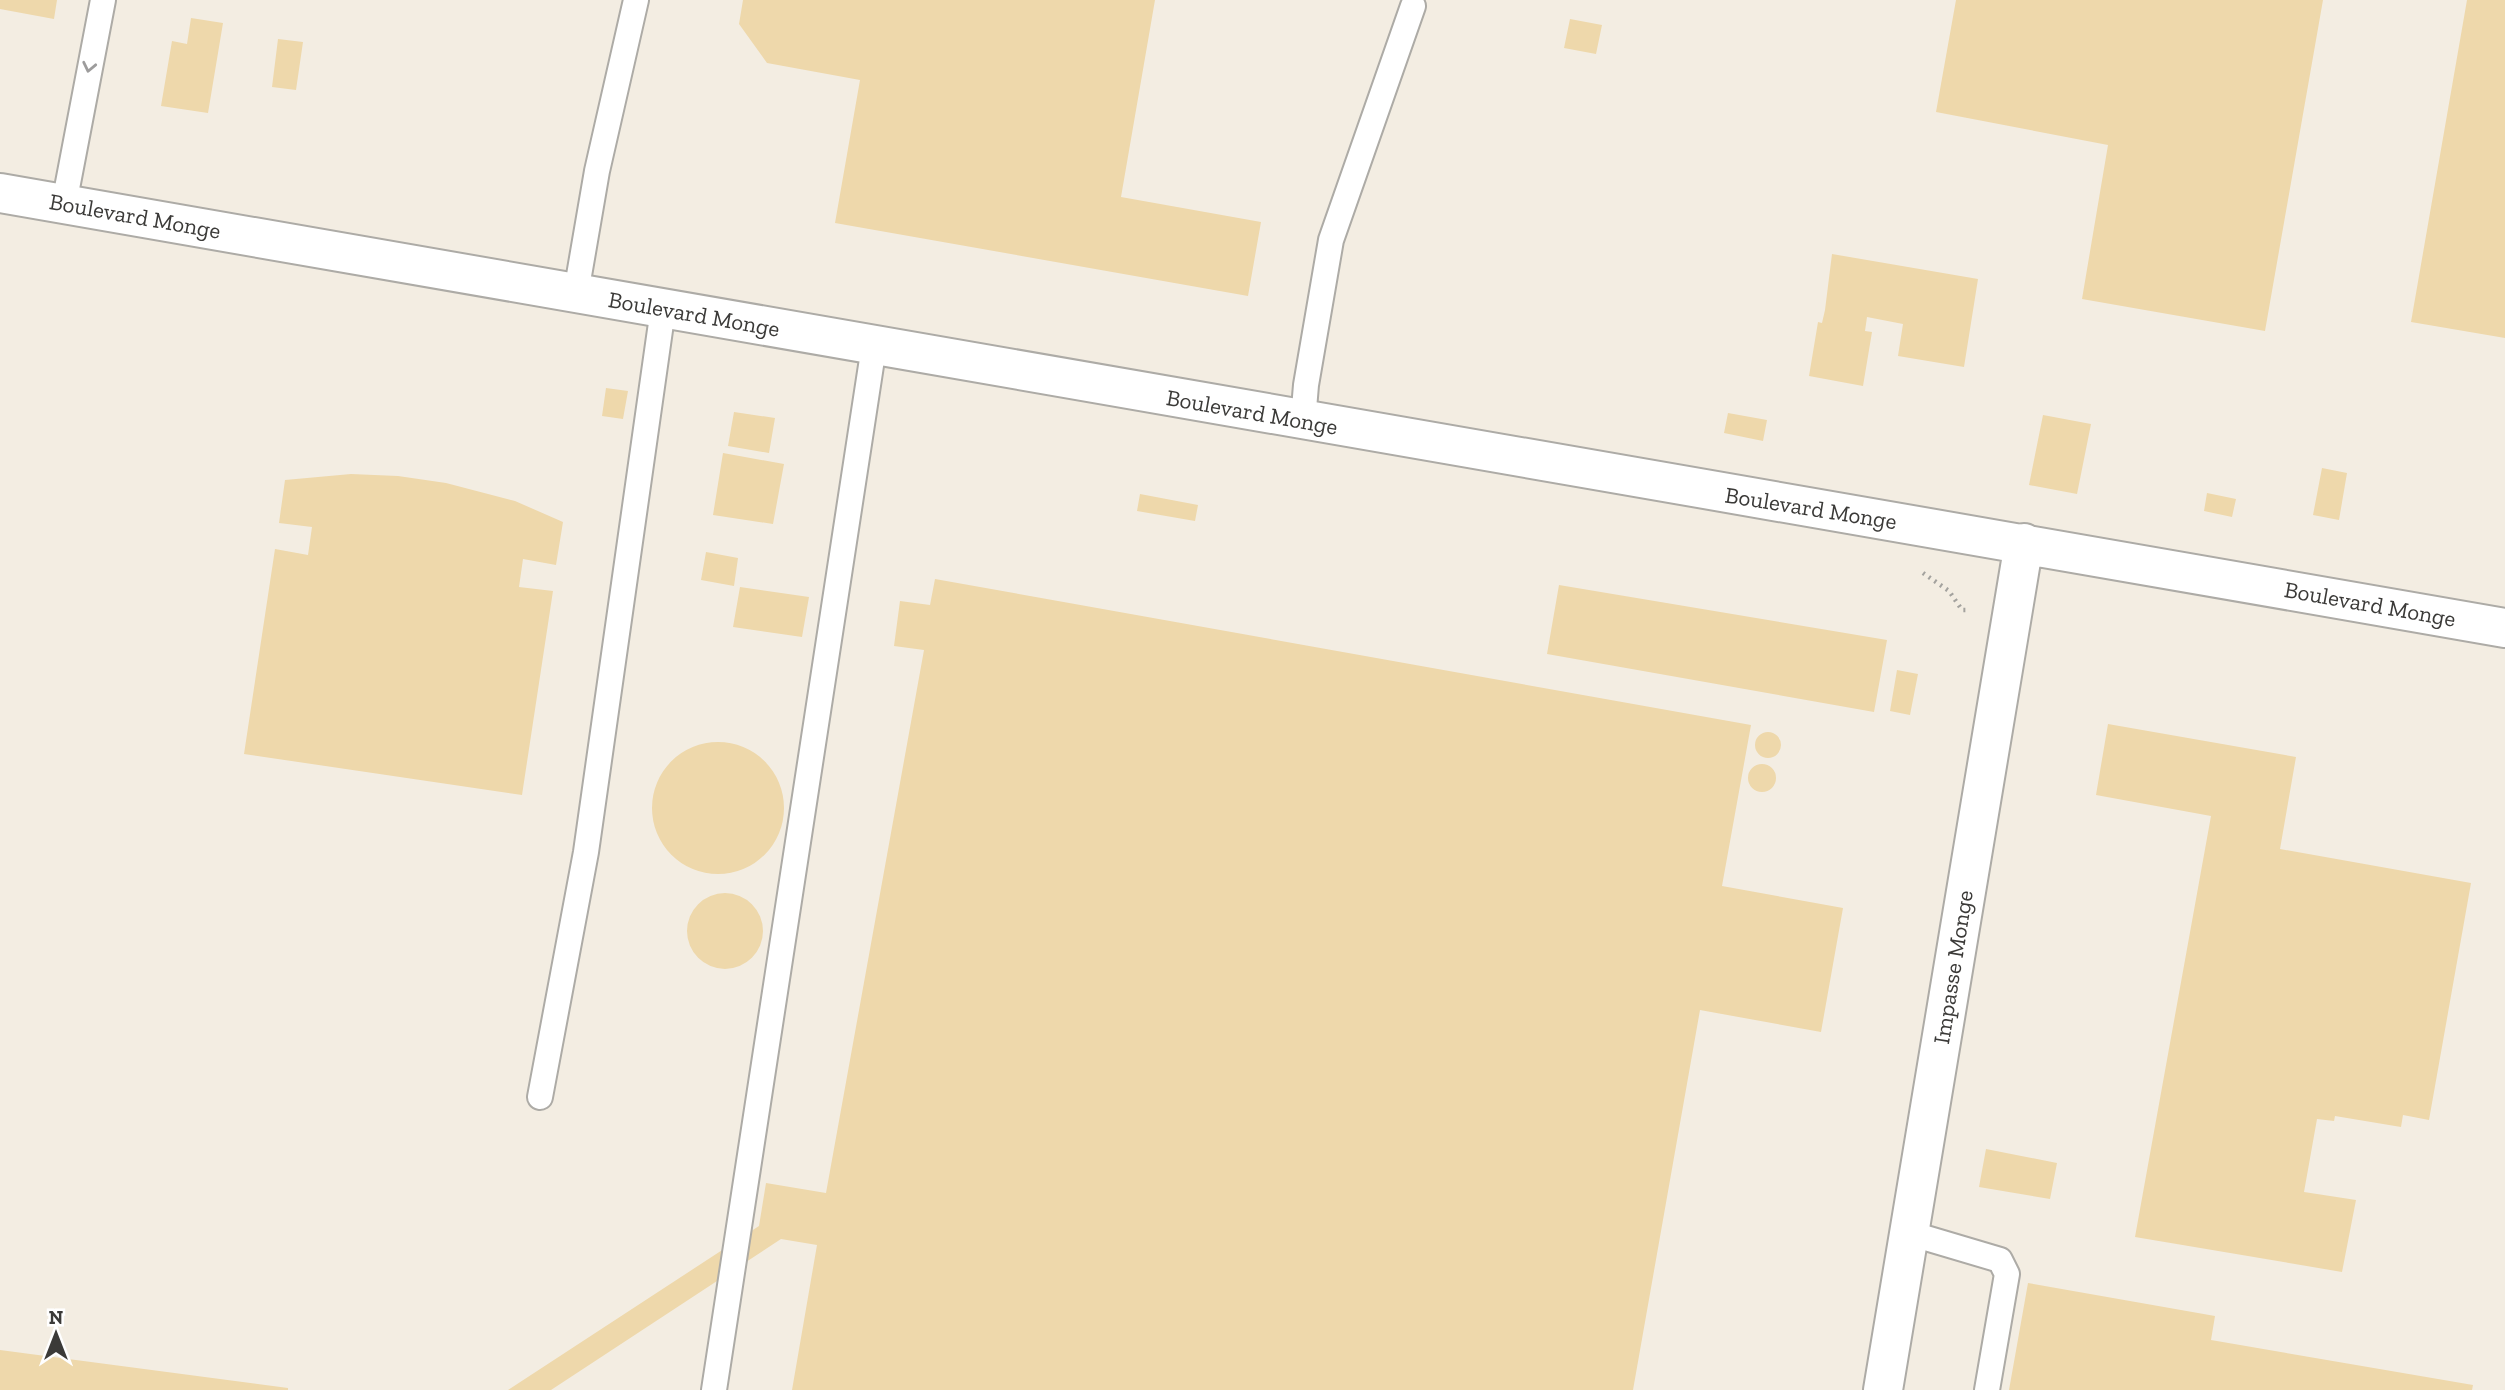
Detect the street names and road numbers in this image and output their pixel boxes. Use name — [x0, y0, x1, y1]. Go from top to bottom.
street label: Boulevard Monge — [47, 187, 223, 245]
street label: Boulevard Monge — [606, 285, 782, 343]
street label: Boulevard Monge — [1164, 383, 1340, 441]
street label: Boulevard Monge — [1723, 481, 1899, 535]
street label: Boulevard Monge — [2282, 575, 2458, 633]
street label: Impasse Monge — [1927, 888, 1979, 1046]

